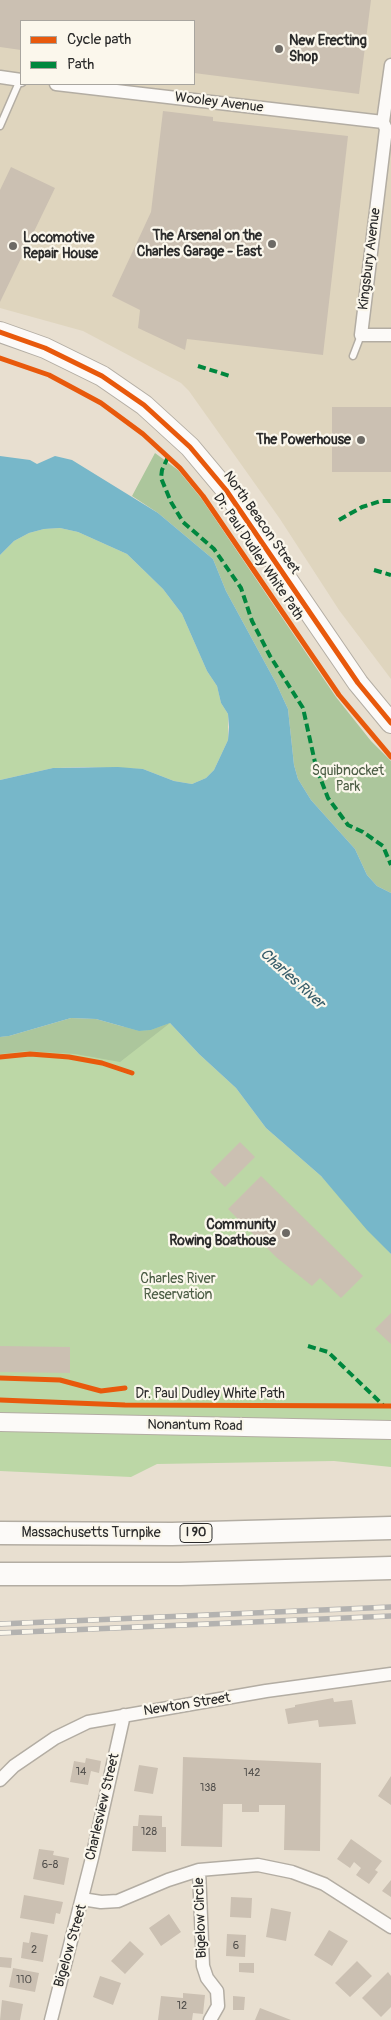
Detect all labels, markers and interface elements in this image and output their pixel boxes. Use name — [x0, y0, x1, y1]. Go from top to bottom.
legend — [20, 20, 195, 85]
text: Cycle path — [67, 30, 131, 49]
place label: New Erecting Shop — [289, 33, 367, 65]
marker: New Erecting Shop — [273, 43, 285, 55]
text: Path — [67, 55, 94, 74]
street label: Wooley Avenue — [174, 89, 264, 117]
street label: Kingsbury Avenue — [355, 207, 385, 311]
place label: The Arsenal on the Charles Garage - East — [137, 228, 262, 260]
place label: Locomotive Repair House — [23, 230, 98, 262]
marker: The Arsenal on the Charles Garage - East — [266, 238, 278, 250]
marker: Locomotive Repair House — [7, 240, 19, 252]
place label: The Powerhouse — [256, 432, 351, 448]
marker: The Powerhouse — [355, 434, 367, 446]
street label: North Beacon Street — [219, 468, 303, 578]
street label: Dr. Paul Dudley White Path — [209, 490, 307, 624]
park label: Squibnocket Park — [312, 763, 384, 796]
water label: Charles River — [256, 945, 328, 1013]
place label: Community Rowing Boathouse — [169, 1217, 276, 1250]
marker: Community Rowing Boathouse — [280, 1227, 292, 1239]
park label: Charles River Reservation — [140, 1271, 216, 1304]
street label: Dr. Paul Dudley White Path — [135, 1386, 285, 1402]
street label: Nonantum Road — [147, 1417, 243, 1435]
road number: I 90 — [180, 1524, 212, 1542]
street label: Massachusetts Turnpike — [21, 1525, 161, 1541]
street label: Newton Street — [142, 1690, 232, 1720]
street label: Charlesview Street — [83, 1752, 123, 1862]
house number: 14 — [76, 1765, 86, 1779]
house number: 142 — [244, 1766, 260, 1780]
house number: 138 — [200, 1781, 216, 1795]
house number: 128 — [141, 1825, 157, 1839]
house number: 6-8 — [42, 1858, 58, 1872]
street label: Bigelow Circle — [191, 1877, 211, 1959]
street label: Bigelow Street — [51, 1903, 91, 1989]
house number: 6 — [233, 1939, 239, 1953]
house number: 2 — [31, 1943, 37, 1957]
house number: 110 — [16, 1973, 32, 1987]
house number: 12 — [177, 1999, 187, 2013]

